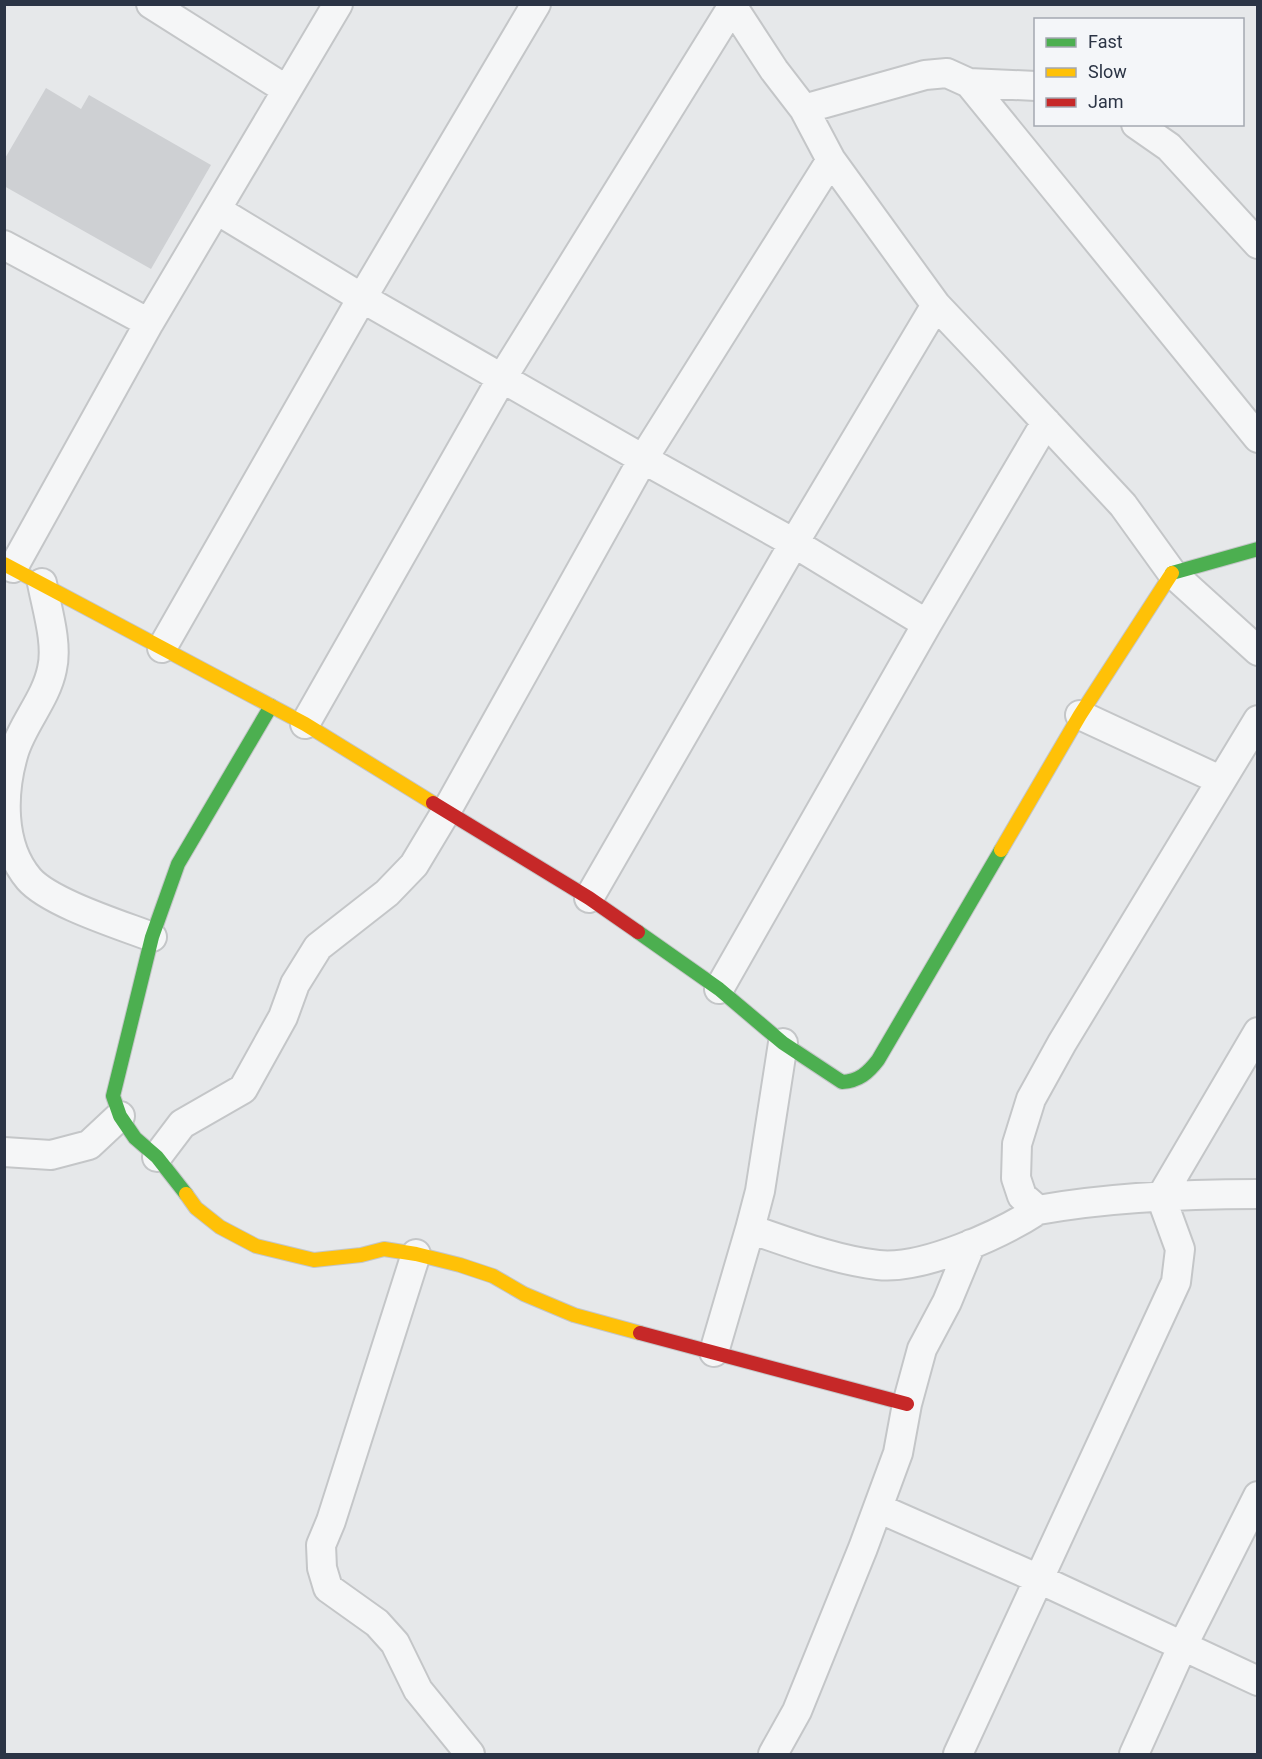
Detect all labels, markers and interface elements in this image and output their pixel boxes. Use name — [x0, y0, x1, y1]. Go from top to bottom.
legend — [1034, 18, 1244, 126]
text: Fast — [1088, 31, 1123, 52]
text: Slow — [1088, 61, 1127, 82]
text: Jam — [1088, 91, 1124, 112]

